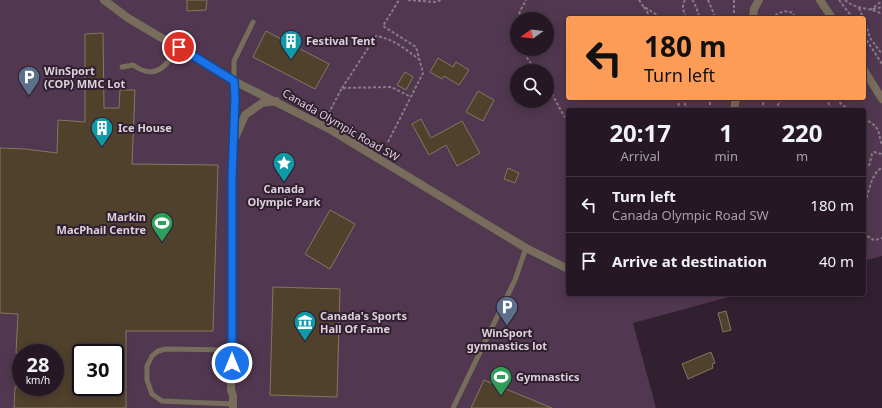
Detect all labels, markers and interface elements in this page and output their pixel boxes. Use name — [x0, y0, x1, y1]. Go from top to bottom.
north arrow — [510, 12, 554, 56]
map controls — [510, 12, 554, 108]
text: 180 m — [644, 27, 727, 65]
building icon: Festival Tent — [278, 28, 304, 61]
pin — [162, 30, 196, 64]
icon: left — [578, 32, 630, 84]
place label: Festival Tent — [306, 33, 375, 48]
icon: arrive — [168, 36, 190, 58]
place label: WinSport (COP) MMC Lot — [44, 63, 125, 91]
text: Turn left — [644, 63, 715, 87]
parking icon: WinSport (COP) MMC Lot — [16, 64, 42, 97]
button: search — [510, 64, 554, 108]
street label: Canada Olympic Road SW — [280, 85, 403, 165]
building icon: Ice House — [89, 115, 115, 148]
text: 20:17 — [609, 116, 671, 149]
text: 1 — [719, 116, 733, 149]
text: 220 — [781, 116, 823, 149]
place label: Ice House — [118, 120, 172, 135]
text: Arrival — [620, 147, 660, 165]
text: min — [714, 147, 738, 165]
text: m — [796, 147, 808, 165]
place icon: Canada Olympic Park — [271, 150, 297, 183]
place label: Canada Olympic Park — [248, 181, 321, 209]
text: Turn left — [612, 186, 676, 206]
icon: left — [578, 194, 600, 216]
text: 180 m — [810, 195, 854, 215]
text: Canada Olympic Road SW — [612, 206, 769, 224]
place label: Markin MacPhail Centre — [57, 209, 146, 237]
sports icon: Markin MacPhail Centre — [149, 210, 175, 243]
icon: arrive — [578, 250, 600, 272]
text: Arrive at destination — [612, 251, 767, 271]
text: 40 m — [819, 251, 854, 271]
parking icon: WinSport gymnastics lot — [494, 294, 520, 327]
place label: Canada's Sports Hall Of Fame — [320, 308, 407, 336]
museum icon: Canada's Sports Hall Of Fame — [292, 309, 318, 342]
place label: WinSport gymnastics lot — [467, 325, 547, 353]
position arrow — [211, 342, 253, 384]
speed limit sign: 30 — [72, 344, 124, 396]
text: 28 — [27, 351, 49, 378]
sports icon: Gymnastics — [488, 364, 514, 397]
place label: Gymnastics — [516, 369, 580, 384]
text: km/h — [26, 373, 50, 387]

